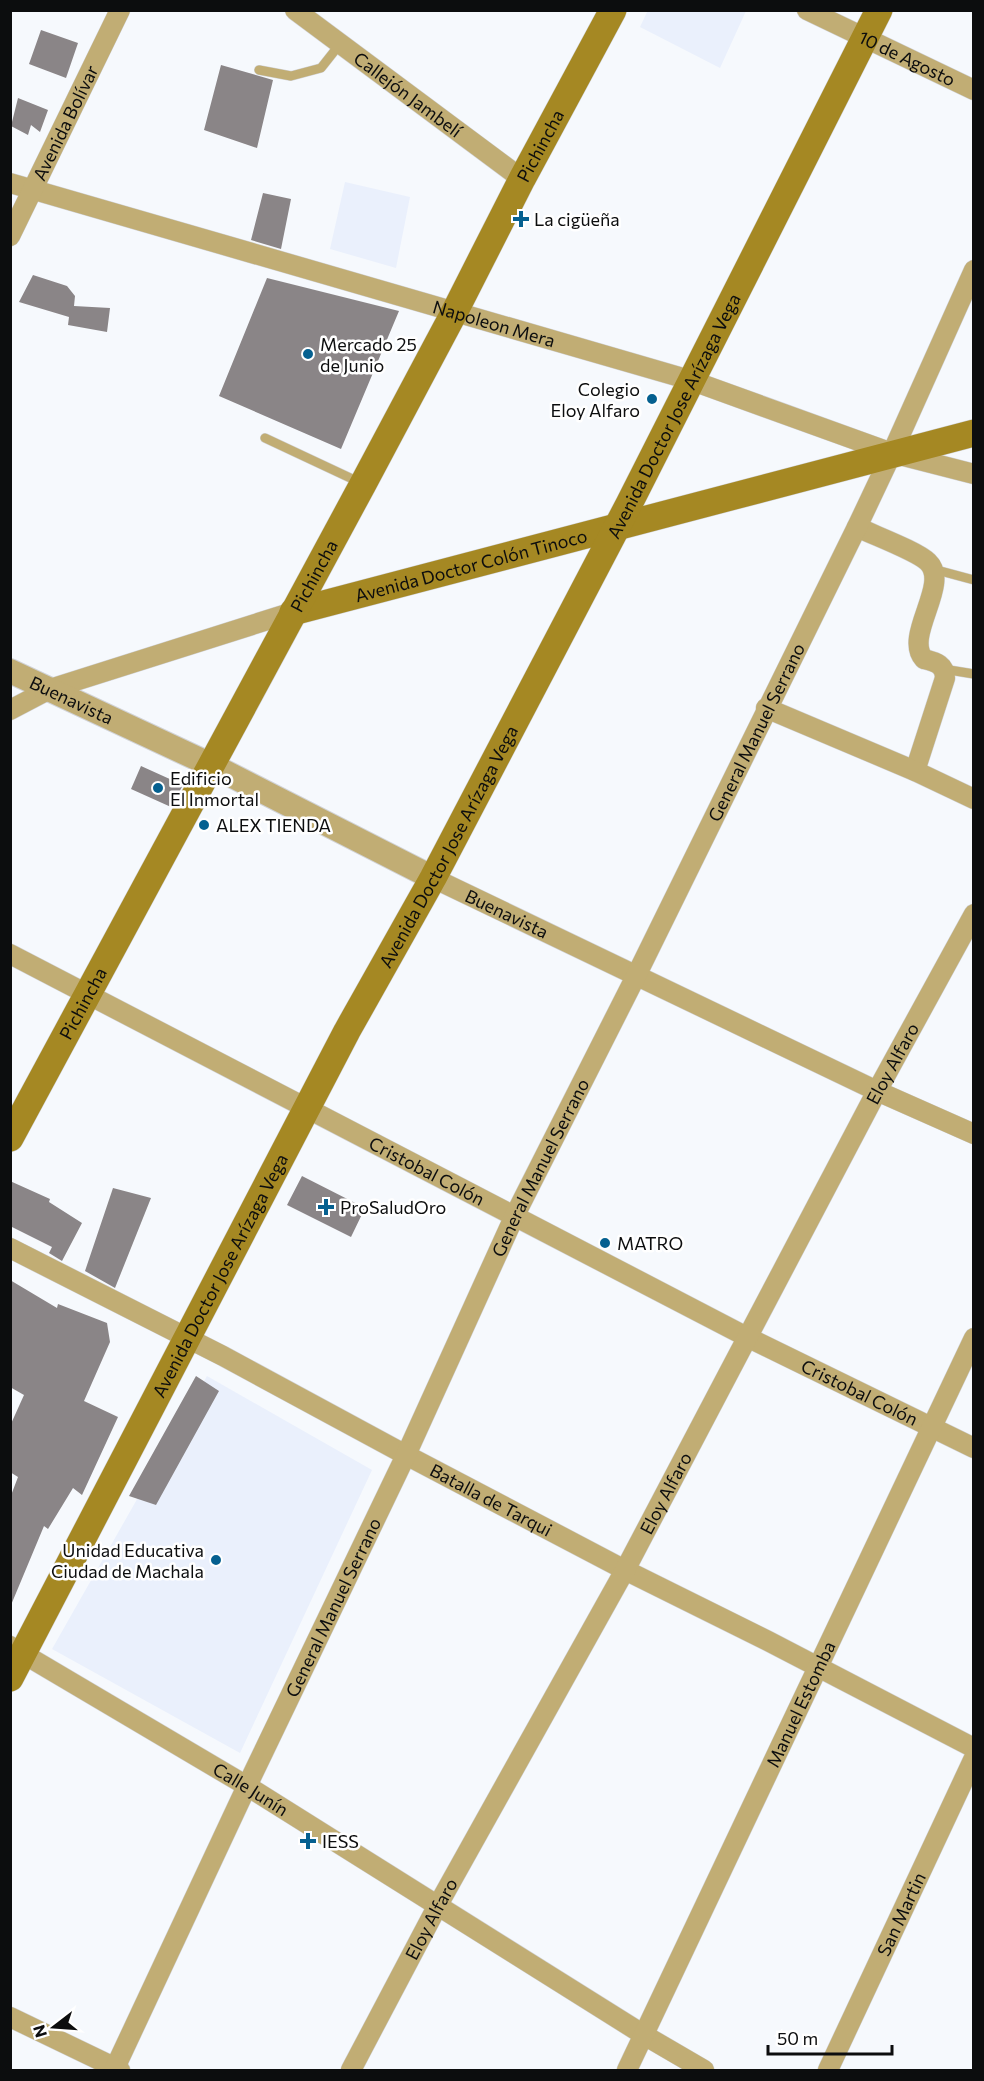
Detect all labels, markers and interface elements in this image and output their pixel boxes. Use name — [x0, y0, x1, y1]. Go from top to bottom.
street label: 10 de Agosto — [855, 25, 959, 90]
street label: Callejón Jambelí — [350, 47, 468, 142]
street label: Avenida Bolívar — [28, 61, 103, 184]
street label: Pichincha — [512, 106, 568, 186]
place label: La cigüeña — [534, 208, 620, 230]
marker: La cigüeña — [512, 210, 530, 228]
street label: Avenida Doctor Jose Arízaga Vega — [602, 290, 745, 542]
street label: Napoleon Mera — [430, 295, 558, 351]
place label: Mercado 25 de Junio — [320, 333, 417, 376]
marker: Mercado 25 de Junio — [301, 347, 315, 361]
place label: Colegio Eloy Alfaro — [551, 378, 640, 421]
marker: Colegio Eloy Alfaro — [645, 392, 659, 406]
street label: Avenida Doctor Colón Tinoco — [352, 524, 589, 606]
street label: Pichincha — [285, 536, 342, 616]
street label: General Manuel Serrano — [703, 639, 809, 825]
street label: Buenavista — [26, 671, 117, 729]
street label: Avenida Doctor Jose Arízaga Vega — [374, 722, 522, 971]
place label: Edificio El Inmortal — [170, 767, 259, 810]
marker: Edificio El Inmortal — [151, 781, 165, 795]
place label: ALEX TIENDA — [216, 814, 331, 836]
marker: ALEX TIENDA — [197, 818, 211, 832]
street label: Buenavista — [462, 884, 552, 943]
street label: Pichincha — [54, 963, 111, 1043]
street label: Eloy Alfaro — [861, 1019, 923, 1108]
street label: General Manuel Serrano — [487, 1075, 593, 1260]
street label: Cristobal Colón — [366, 1132, 489, 1210]
street label: Avenida Doctor Jose Arízaga Vega — [147, 1150, 292, 1401]
place label: ProSaludOro — [340, 1196, 446, 1218]
marker: ProSaludOro — [317, 1198, 335, 1216]
place label: MATRO — [617, 1232, 683, 1254]
marker: MATRO — [598, 1236, 612, 1250]
street label: Cristobal Colón — [798, 1354, 922, 1430]
street label: Eloy Alfaro — [635, 1448, 696, 1538]
street label: Batalla de Tarqui — [426, 1459, 556, 1541]
street label: General Manuel Serrano — [281, 1514, 385, 1700]
place label: Unidad Educativa Ciudad de Machala — [51, 1539, 204, 1582]
marker: Unidad Educativa Ciudad de Machala — [209, 1553, 223, 1567]
street label: Manuel Estomba — [761, 1637, 840, 1771]
street label: Calle Junín — [209, 1757, 293, 1820]
place label: IESS — [322, 1830, 359, 1852]
marker: IESS — [299, 1832, 317, 1850]
street label: San Martin — [872, 1869, 930, 1960]
street label: Eloy Alfaro — [400, 1874, 462, 1963]
north arrow — [24, 1997, 84, 2057]
scale bar — [768, 2018, 892, 2056]
text: N — [28, 2023, 50, 2040]
text: 50 m — [777, 2027, 818, 2049]

